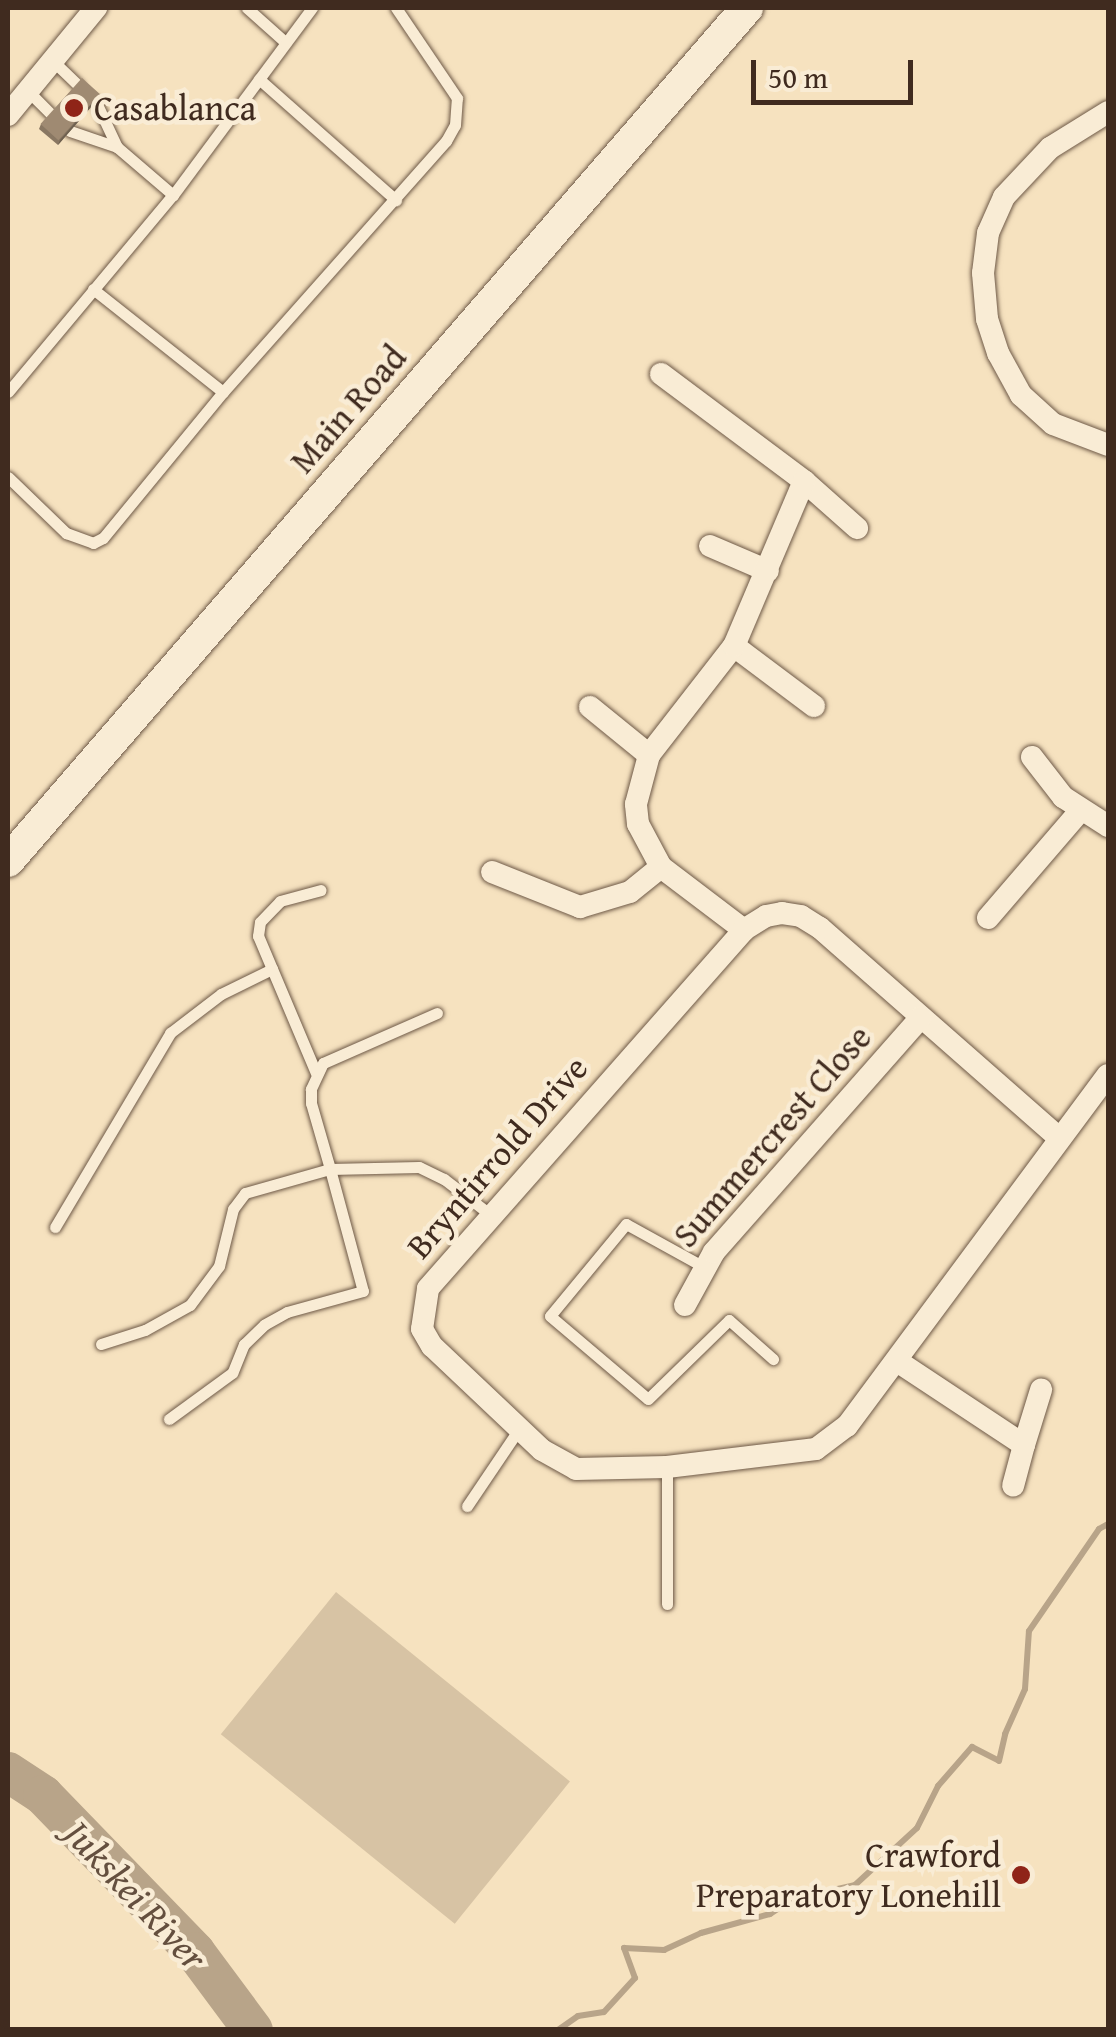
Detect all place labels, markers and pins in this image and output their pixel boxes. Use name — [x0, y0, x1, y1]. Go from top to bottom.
place label: Casablanca — [94, 87, 256, 129]
marker: Casablanca — [63, 97, 85, 119]
place label: Crawford Preparatory Lonehill — [696, 1834, 1001, 1916]
marker: Crawford Preparatory Lonehill — [1010, 1864, 1032, 1886]

